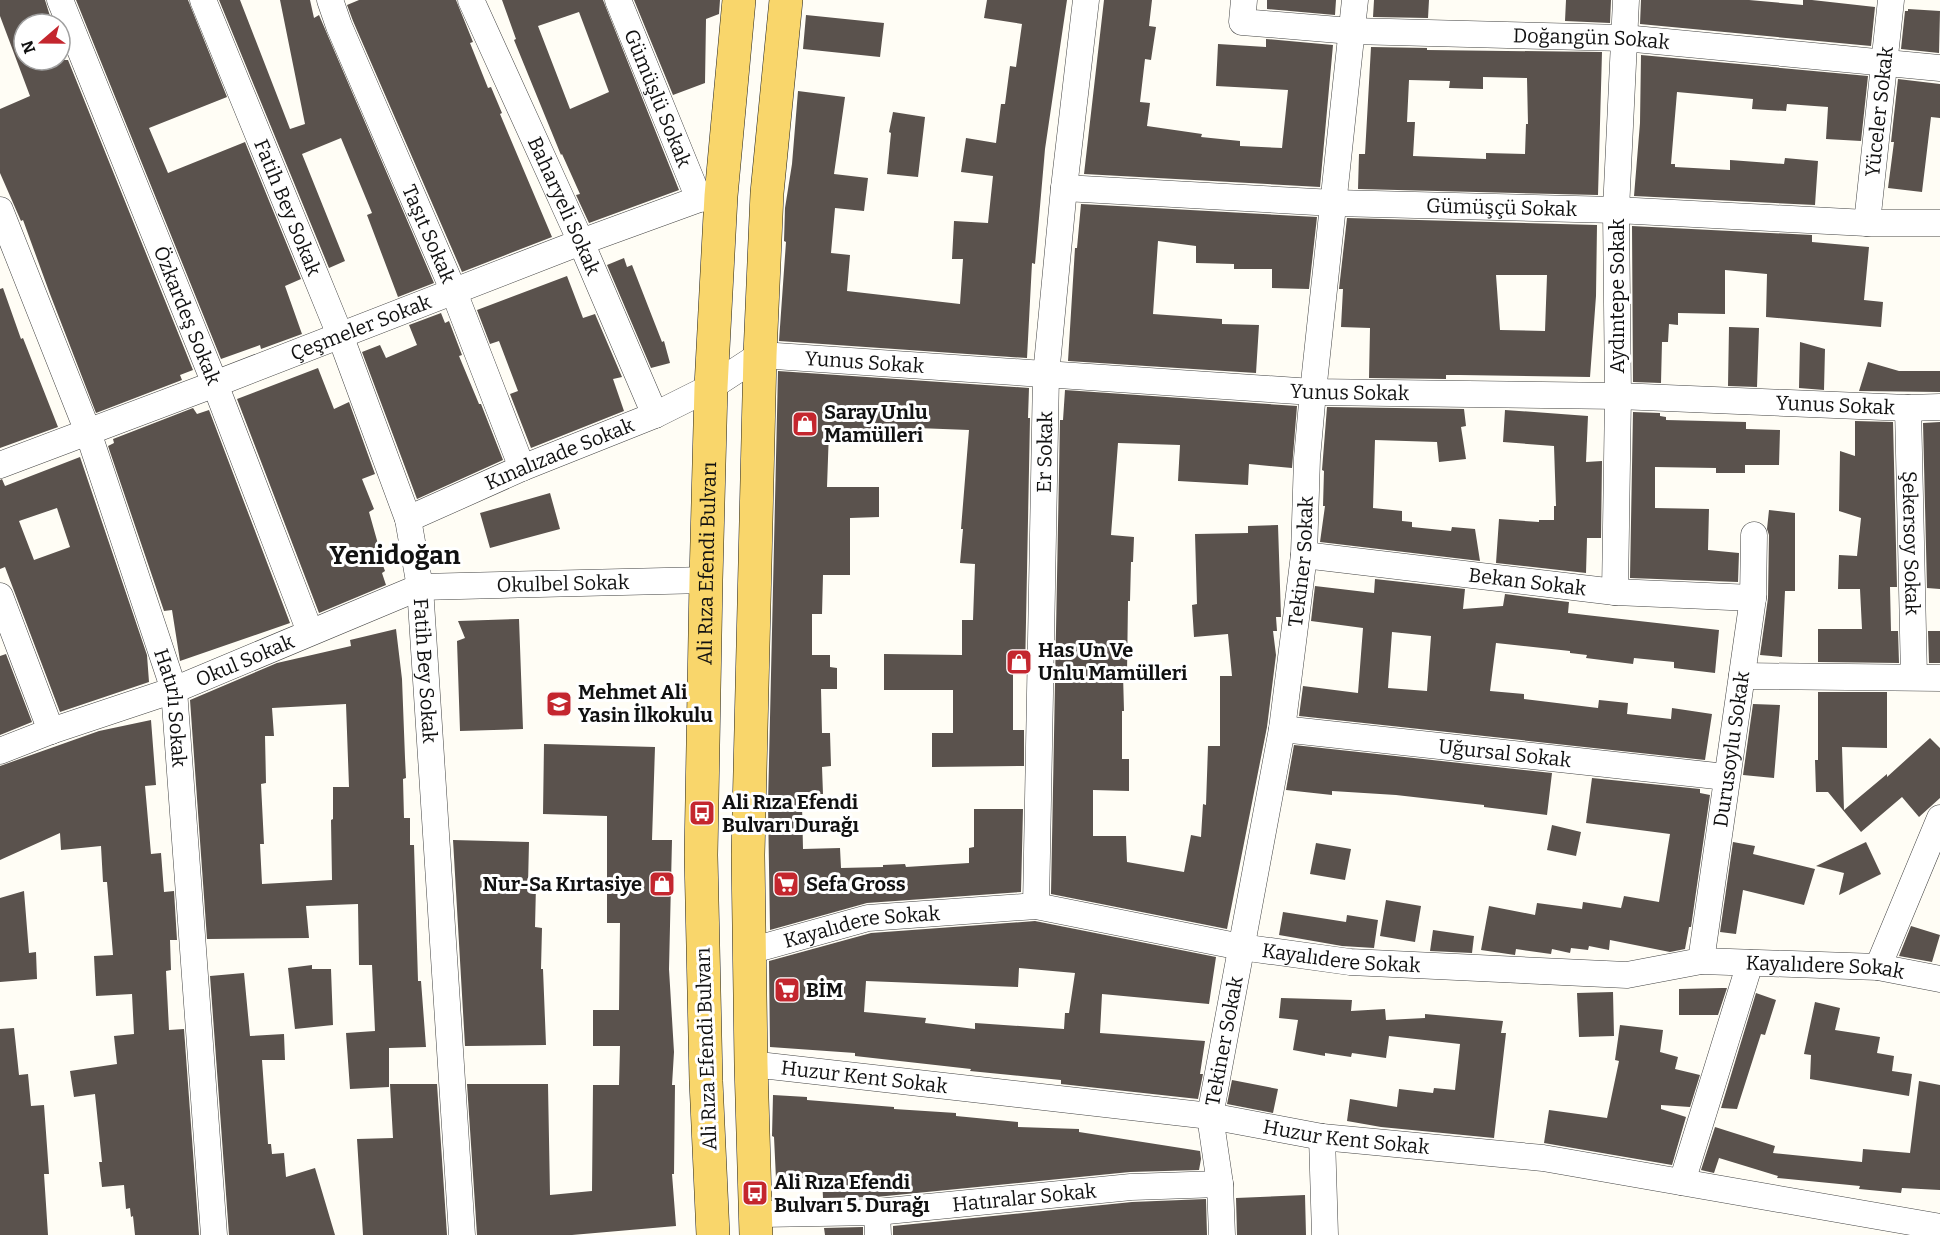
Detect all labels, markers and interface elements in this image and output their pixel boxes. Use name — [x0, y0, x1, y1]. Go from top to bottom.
north arrow — [12, 12, 72, 72]
street label: Doğangün Sokak — [1513, 23, 1671, 54]
street label: Gümüşlü Sokak — [619, 26, 697, 171]
text: N — [17, 38, 39, 56]
street label: Yüceler Sokak — [1860, 45, 1898, 178]
street label: Baharyeli Sokak — [523, 133, 606, 279]
street label: Fatih Bey Sokak — [249, 136, 327, 280]
street label: Taşıt Sokak — [397, 181, 461, 287]
street label: Gümüşçü Sokak — [1426, 193, 1578, 221]
street label: Aydıntepe Sokak — [1605, 218, 1629, 373]
street label: Özkardeş Sokak — [149, 242, 226, 389]
street label: Çeşmeler Sokak — [287, 289, 435, 366]
street label: Yunus Sokak — [804, 346, 926, 378]
street label: Yunus Sokak — [1289, 378, 1410, 405]
street label: Yunus Sokak — [1775, 391, 1896, 419]
place label: Saray Unlu Mamülleri — [824, 400, 928, 447]
shop icon: Saray Unlu Mamülleri — [790, 409, 820, 439]
street label: Er Sokak — [1032, 411, 1057, 493]
street label: Kınalızade Sokak — [481, 412, 638, 495]
street label: Ali Rıza Efendi Bulvarı — [692, 461, 721, 665]
street label: Şekersoy Sokak — [1897, 470, 1925, 616]
street label: Tekiner Sokak — [1283, 495, 1318, 628]
district label: Yenidoğan — [329, 540, 461, 571]
street label: Bekan Sokak — [1467, 563, 1588, 601]
street label: Okulbel Sokak — [496, 570, 630, 597]
street label: Fatih Bey Sokak — [409, 597, 442, 745]
street label: Okul Sokak — [192, 629, 298, 692]
place label: Has Un Ve Unlu Mamülleri — [1038, 638, 1188, 685]
street label: Hatırlı Sokak — [149, 645, 192, 769]
shop icon: Has Un Ve Unlu Mamülleri — [1004, 647, 1034, 677]
street label: Durusoylu Sokak — [1708, 669, 1754, 829]
place label: Mehmet Ali Yasin İlkokulu — [578, 680, 713, 727]
school or university icon: Mehmet Ali Yasin İlkokulu — [544, 689, 574, 719]
street label: Uğursal Sokak — [1437, 734, 1573, 772]
place label: Ali Rıza Efendi Bulvarı Durağı — [722, 790, 859, 837]
bus stop icon: Ali Rıza Efendi Bulvarı Durağı — [687, 798, 717, 828]
shop icon: Nur-Sa Kırtasiye — [647, 869, 677, 899]
supermarket icon: Sefa Gross — [771, 869, 801, 899]
place label: Nur-Sa Kırtasiye — [483, 872, 642, 896]
place label: Sefa Gross — [806, 872, 906, 896]
street label: Kayalıdere Sokak — [781, 901, 941, 953]
street label: Kayalıdere Sokak — [1261, 938, 1422, 977]
street label: Ali Rıza Efendi Bulvarı — [690, 947, 722, 1151]
street label: Kayalıdere Sokak — [1745, 951, 1907, 984]
street label: Tekiner Sokak — [1200, 974, 1248, 1108]
supermarket icon: BİM — [772, 975, 802, 1005]
place label: BİM — [806, 978, 843, 1002]
street label: Huzur Kent Sokak — [780, 1055, 950, 1098]
street label: Huzur Kent Sokak — [1261, 1114, 1431, 1159]
place label: Ali Rıza Efendi Bulvarı 5. Durağı — [774, 1170, 930, 1217]
bus stop icon: Ali Rıza Efendi Bulvarı 5. Durağı — [740, 1178, 770, 1208]
street label: Hatıralar Sokak — [951, 1178, 1098, 1217]

